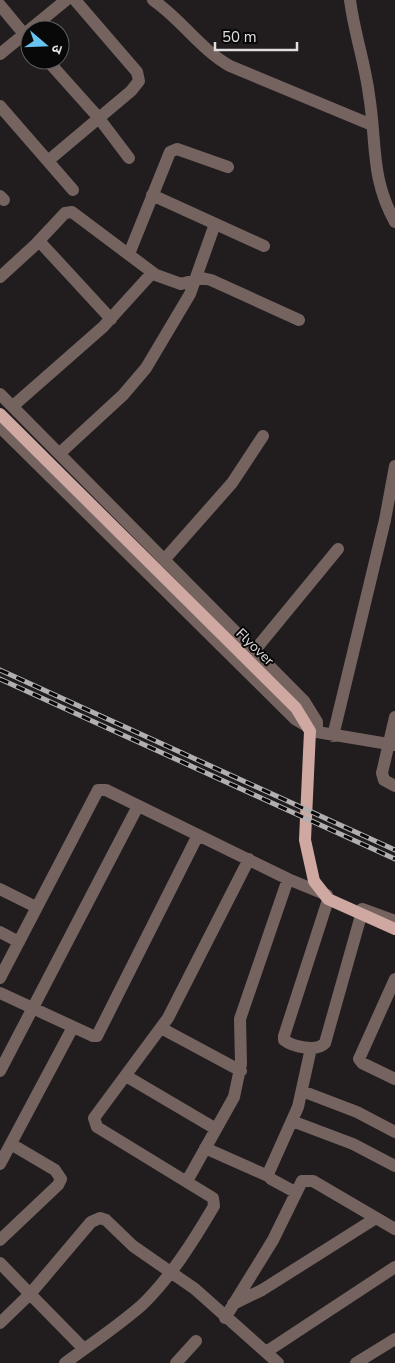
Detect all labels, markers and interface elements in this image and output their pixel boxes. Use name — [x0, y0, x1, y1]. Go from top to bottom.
north arrow — [20, 20, 70, 70]
scale bar — [215, 20, 298, 52]
text: 50 m — [222, 27, 257, 47]
text: उ — [46, 42, 67, 57]
street label: Flyover — [232, 624, 278, 670]

